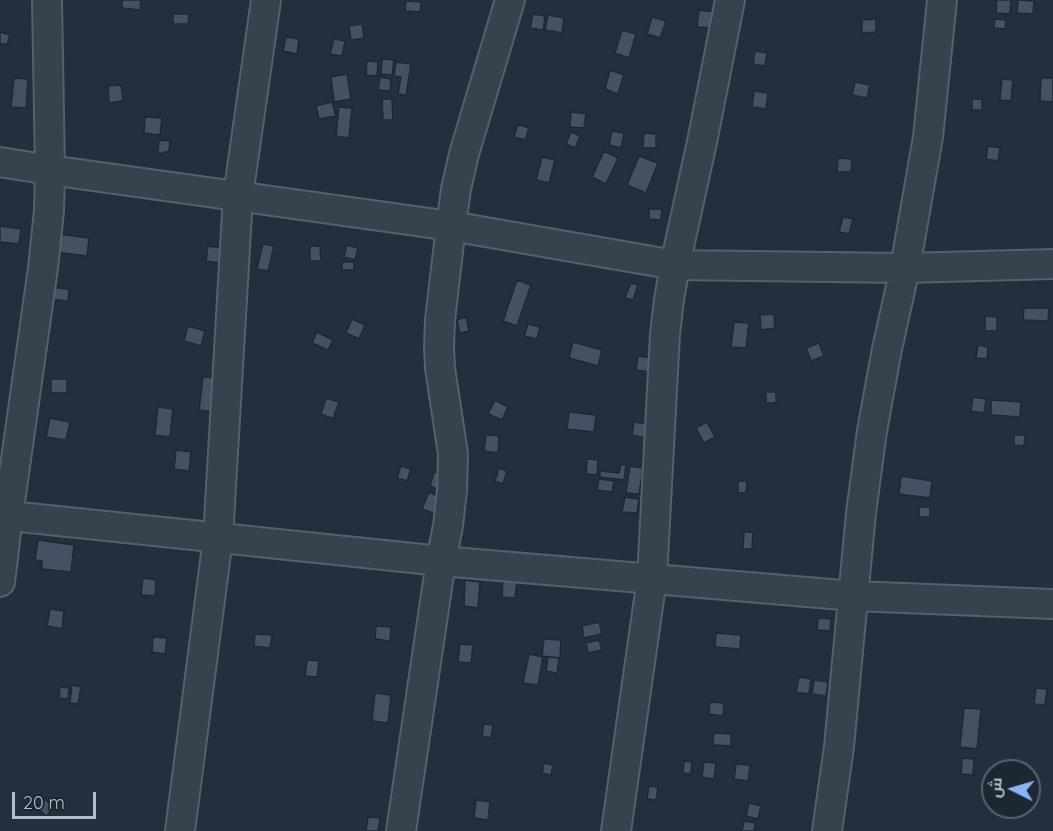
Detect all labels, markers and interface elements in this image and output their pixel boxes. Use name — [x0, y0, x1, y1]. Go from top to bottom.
north arrow — [981, 759, 1041, 819]
text: ش — [984, 777, 1006, 799]
scale bar — [15, 780, 99, 818]
text: 20 m — [23, 791, 65, 814]

